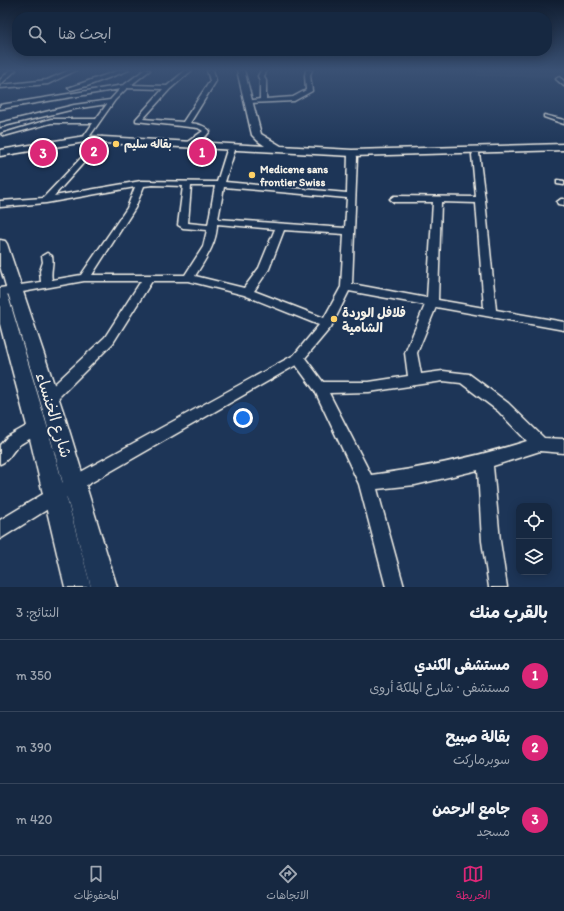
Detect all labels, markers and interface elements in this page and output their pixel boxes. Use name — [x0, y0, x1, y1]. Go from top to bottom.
search box — [12, 12, 552, 56]
icon: search — [26, 23, 48, 45]
text: ابحث هنا — [58, 25, 112, 43]
pin: 2 — [81, 136, 107, 166]
pin: 1 — [189, 137, 215, 167]
pin: 3 — [30, 138, 56, 168]
place label: بقاله سليم — [124, 138, 172, 153]
marker: بقاله سليم — [111, 139, 121, 149]
place label: Medicene sans frontier Swiss — [260, 163, 328, 189]
marker: Medicene sans frontier Swiss — [247, 170, 257, 180]
place label: فلافل الوردة الشامية — [342, 305, 406, 336]
marker: فلافل الوردة الشامية — [329, 314, 339, 324]
street label: شارع الخنساء — [30, 370, 76, 461]
your location — [233, 408, 253, 428]
map controls — [516, 503, 552, 575]
button: locate — [516, 503, 552, 539]
button: layers — [516, 539, 552, 575]
text: بالقرب منك — [470, 602, 548, 622]
text: النتائج: 3 — [16, 605, 59, 620]
text: مستشفى الكندي — [414, 656, 510, 674]
text: 350 m — [16, 668, 52, 683]
text: 1 — [532, 668, 538, 683]
text: مستشفى · شارع الملكة أروى — [369, 680, 510, 695]
text: بقالة صبيح — [445, 728, 510, 746]
text: 390 m — [16, 740, 52, 755]
text: 2 — [532, 740, 538, 755]
text: سوبرماركت — [453, 752, 510, 767]
text: جامع الرحمن — [432, 800, 510, 818]
text: 420 m — [16, 812, 53, 827]
text: 3 — [531, 812, 539, 827]
text: مسجد — [477, 824, 510, 839]
tab: المحفوظات — [74, 863, 119, 905]
tab: الاتجاهات — [266, 863, 309, 905]
tab: الخريطة — [456, 863, 490, 905]

